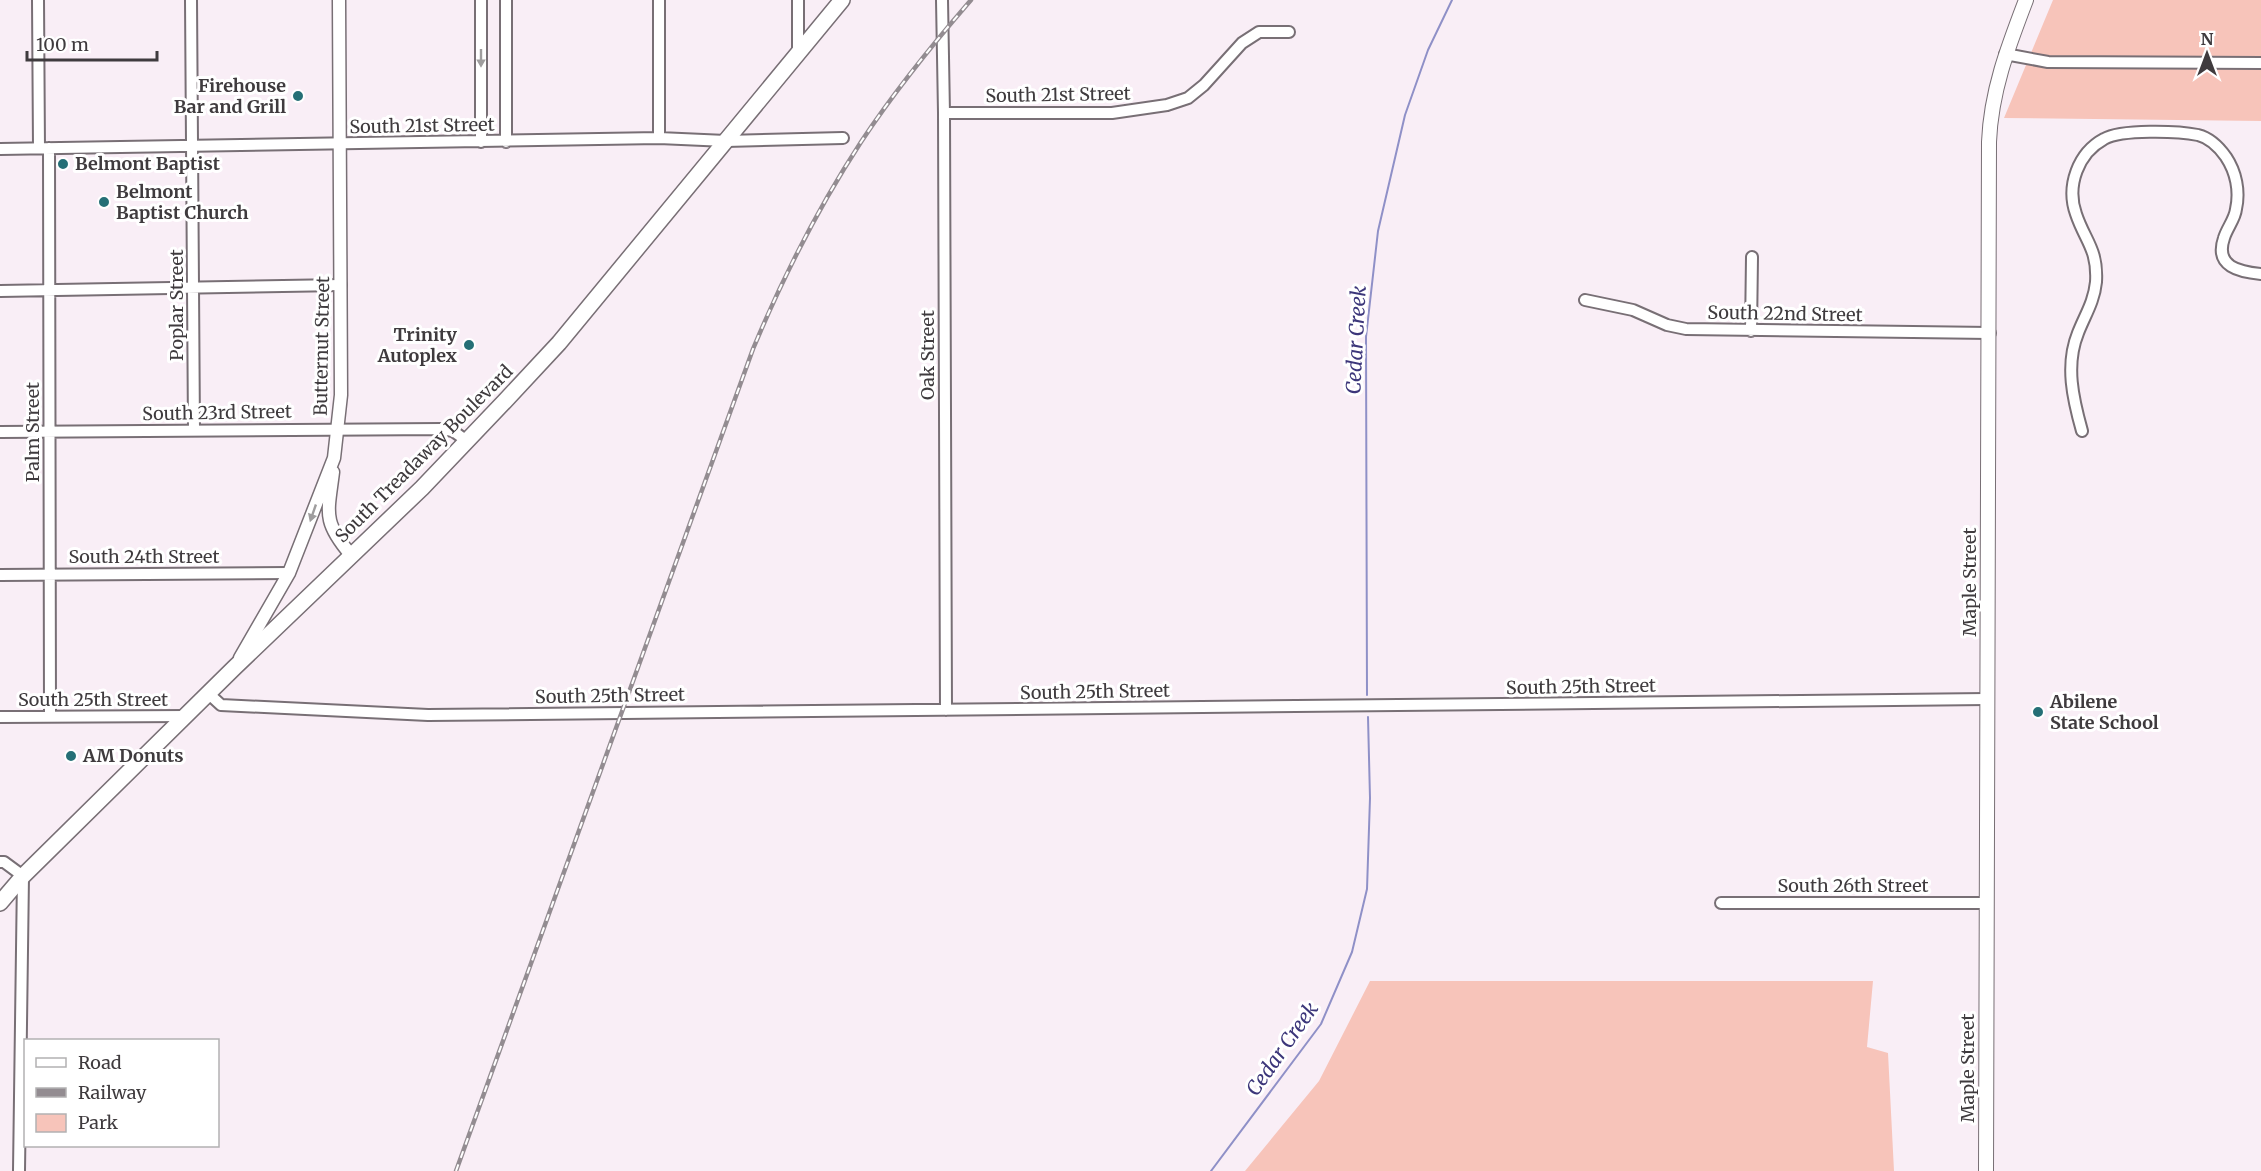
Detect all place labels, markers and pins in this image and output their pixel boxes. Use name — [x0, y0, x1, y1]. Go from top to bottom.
place label: Firehouse Bar and Grill — [174, 74, 286, 118]
marker: Firehouse Bar and Grill — [291, 89, 305, 103]
place label: Belmont Baptist — [75, 152, 221, 175]
marker: Belmont Baptist — [56, 157, 70, 171]
place label: Belmont Baptist Church — [116, 180, 248, 224]
marker: Belmont Baptist Church — [97, 195, 111, 209]
place label: Trinity Autoplex — [377, 323, 457, 367]
marker: Trinity Autoplex — [462, 338, 476, 352]
place label: Abilene State School — [2049, 690, 2159, 734]
marker: Abilene State School — [2031, 705, 2045, 719]
place label: AM Donuts — [82, 744, 184, 767]
marker: AM Donuts — [64, 749, 78, 763]

